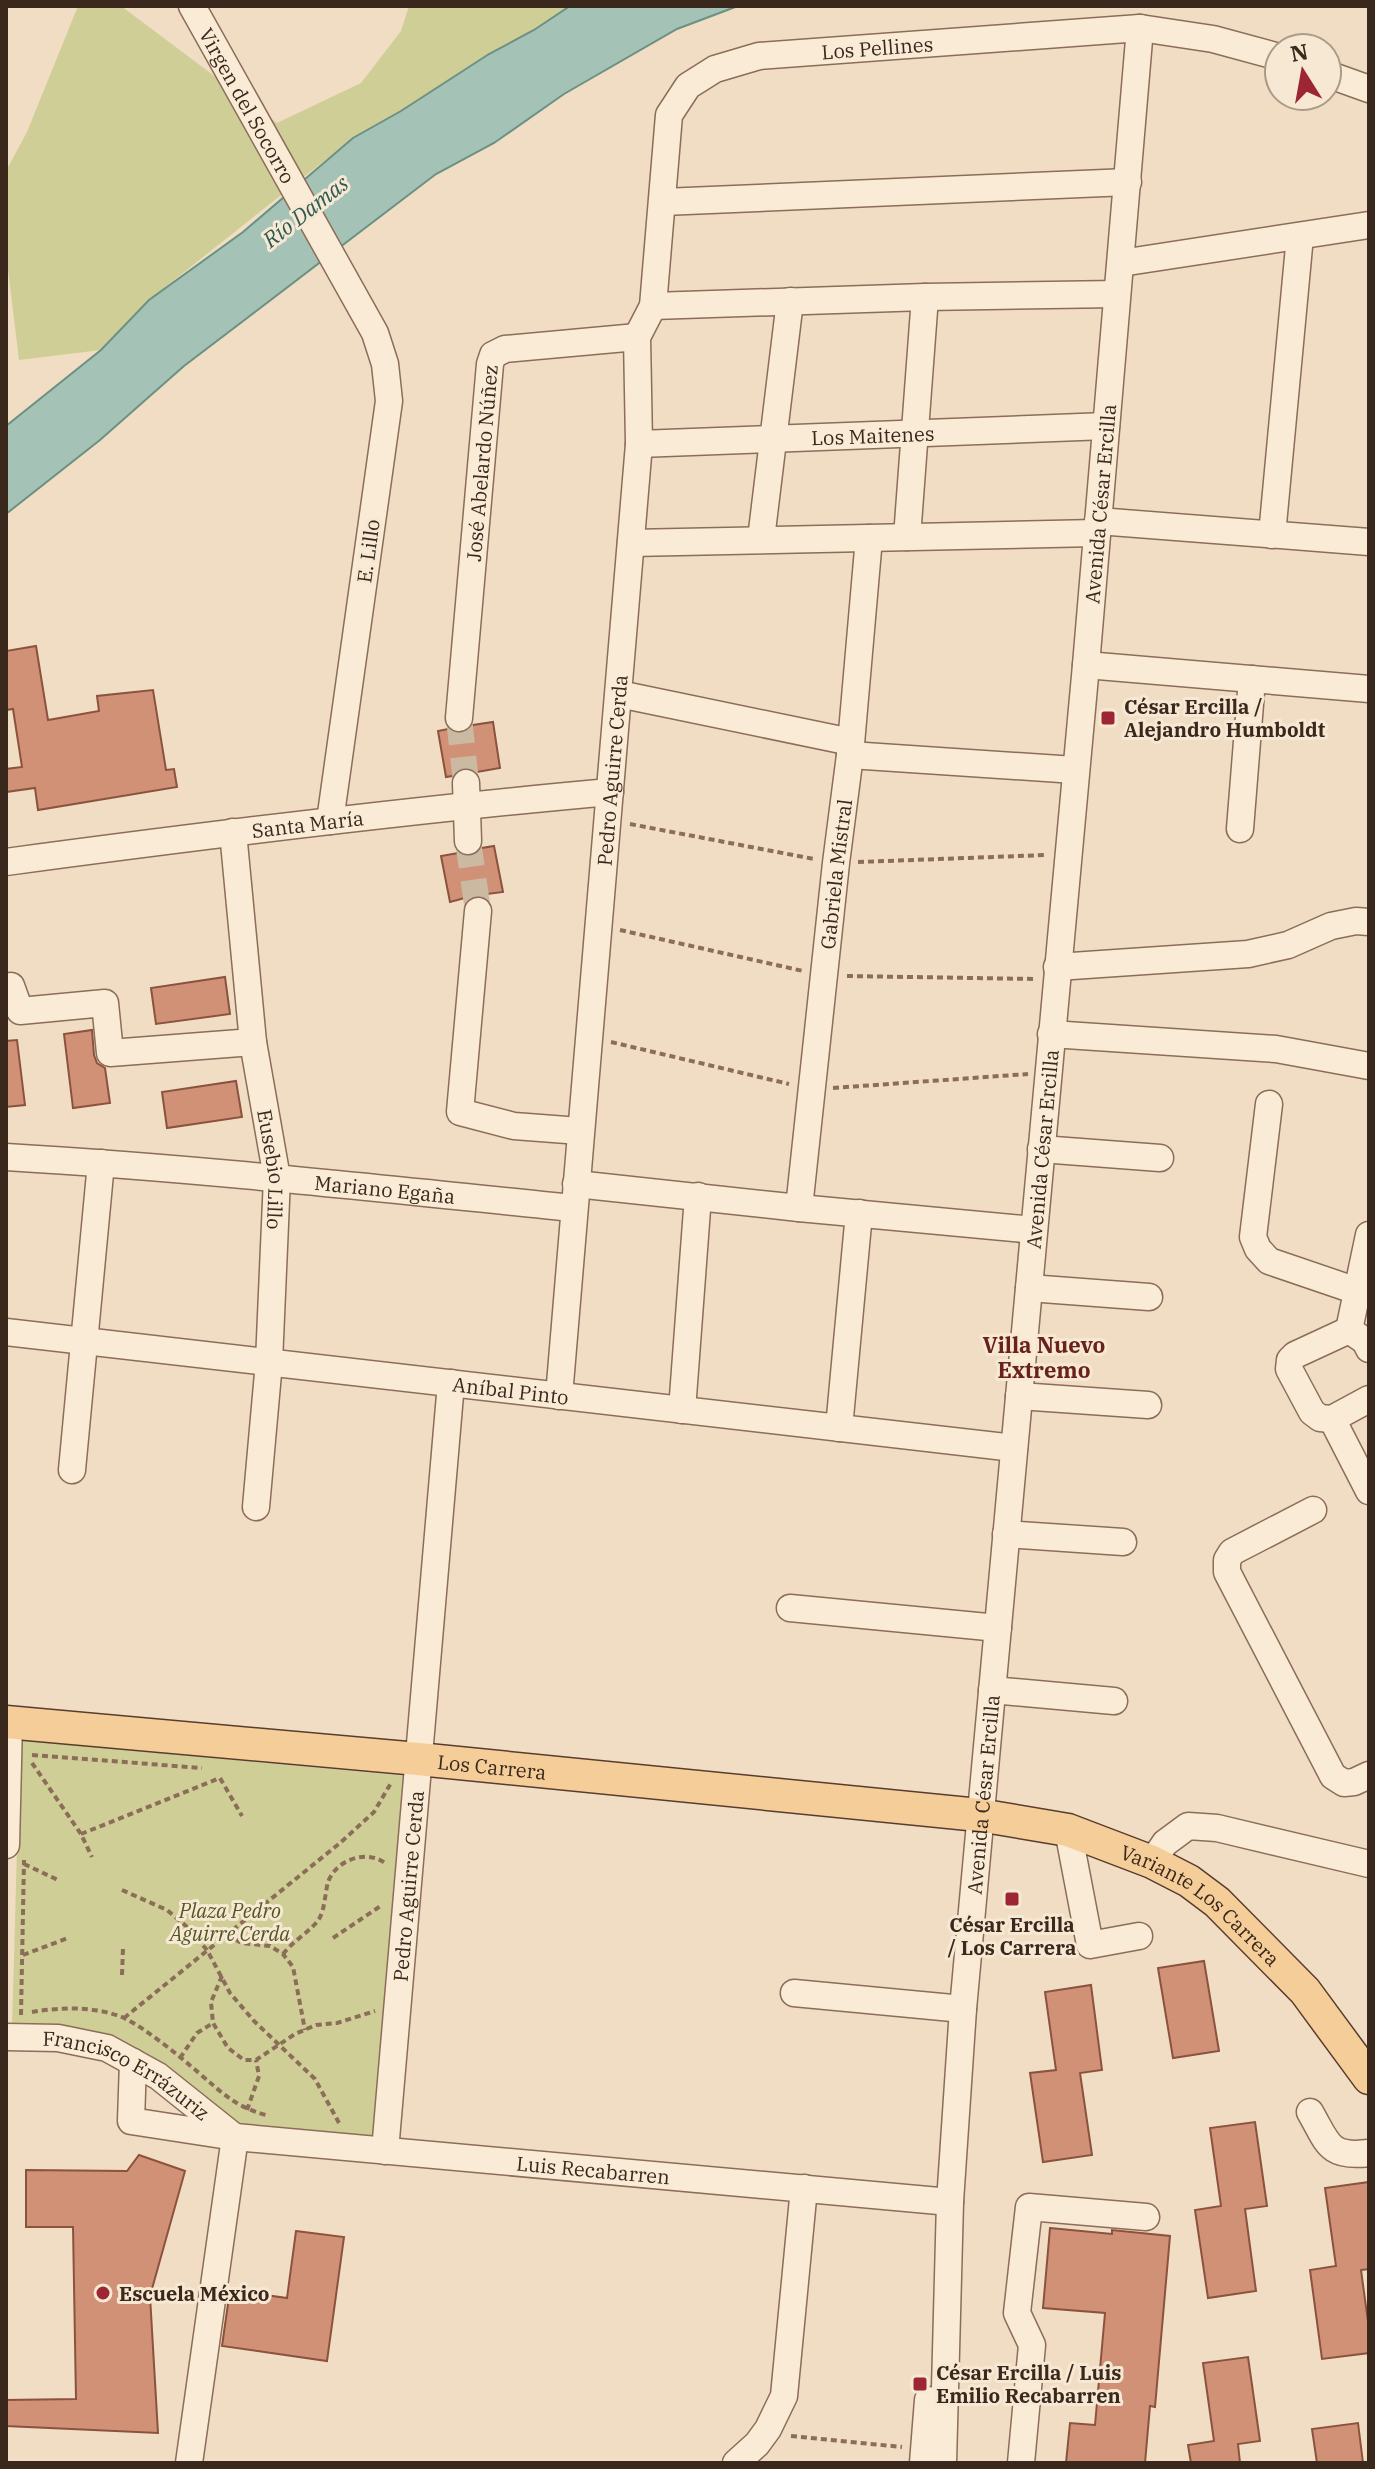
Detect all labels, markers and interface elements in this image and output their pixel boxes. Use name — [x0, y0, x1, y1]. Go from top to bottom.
street label: Virgen del Socorro — [193, 23, 302, 188]
street label: Los Pellines — [820, 30, 934, 65]
north arrow — [1263, 32, 1343, 112]
text: N — [1288, 36, 1310, 68]
water label: Río Damas — [255, 168, 354, 254]
street label: José Abelardo Núñez — [459, 363, 503, 562]
street label: Avenida César Ercilla — [1078, 403, 1122, 605]
street label: Los Maitenes — [811, 419, 935, 451]
street label: E. Lillo — [350, 517, 386, 585]
street label: Pedro Aguirre Cerda — [590, 673, 633, 867]
place label: César Ercilla / Alejandro Humboldt — [1124, 693, 1326, 743]
marker: César Ercilla / Alejandro Humboldt — [1099, 709, 1117, 727]
street label: Gabriela Mistral — [813, 797, 858, 950]
street label: Santa María — [250, 804, 365, 844]
street label: Avenida César Ercilla — [1019, 1048, 1064, 1250]
street label: Eusebio Lillo — [252, 1107, 291, 1230]
street label: Mariano Egaña — [313, 1168, 457, 1209]
district label: Villa Nuevo Extremo — [983, 1330, 1105, 1384]
street label: Aníbal Pinto — [451, 1370, 570, 1410]
street label: Avenida César Ercilla — [960, 1693, 1005, 1895]
street label: Los Carrera — [436, 1748, 548, 1785]
street label: Pedro Aguirre Cerda — [386, 1789, 429, 1983]
street label: Variante Los Carrera — [1117, 1838, 1286, 1972]
marker: César Ercilla / Los Carrera — [1003, 1890, 1021, 1908]
park label: Plaza Pedro Aguirre Cerda — [168, 1897, 290, 1947]
place label: César Ercilla / Los Carrera — [948, 1911, 1076, 1961]
street label: Francisco Errázuriz — [42, 2024, 216, 2126]
street label: Luis Recabarren — [515, 2149, 671, 2190]
place label: Escuela México — [119, 2280, 269, 2307]
marker: Escuela México — [94, 2284, 112, 2302]
place label: César Ercilla / Luis Emilio Recabarren — [936, 2359, 1121, 2409]
marker: César Ercilla / Luis Emilio Recabarren — [911, 2375, 929, 2393]

